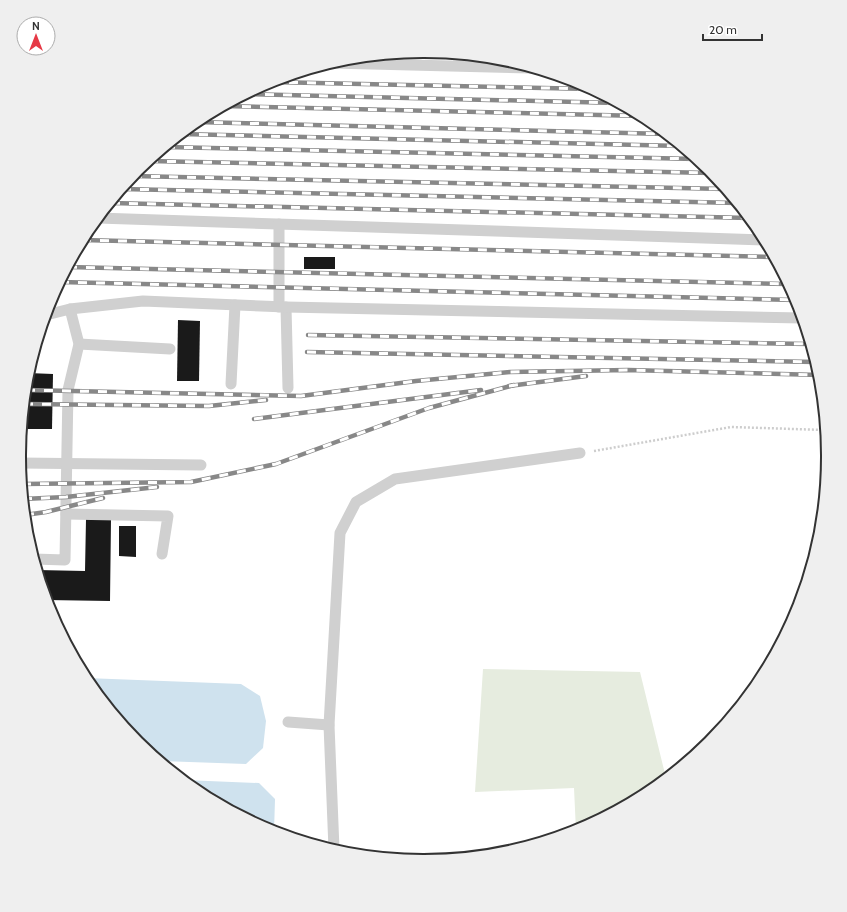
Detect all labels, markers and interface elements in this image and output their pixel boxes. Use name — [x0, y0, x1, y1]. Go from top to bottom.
north arrow — [16, 16, 56, 56]
scale bar — [703, 16, 762, 42]
text: N — [32, 19, 40, 33]
text: 20 m — [709, 22, 737, 37]

